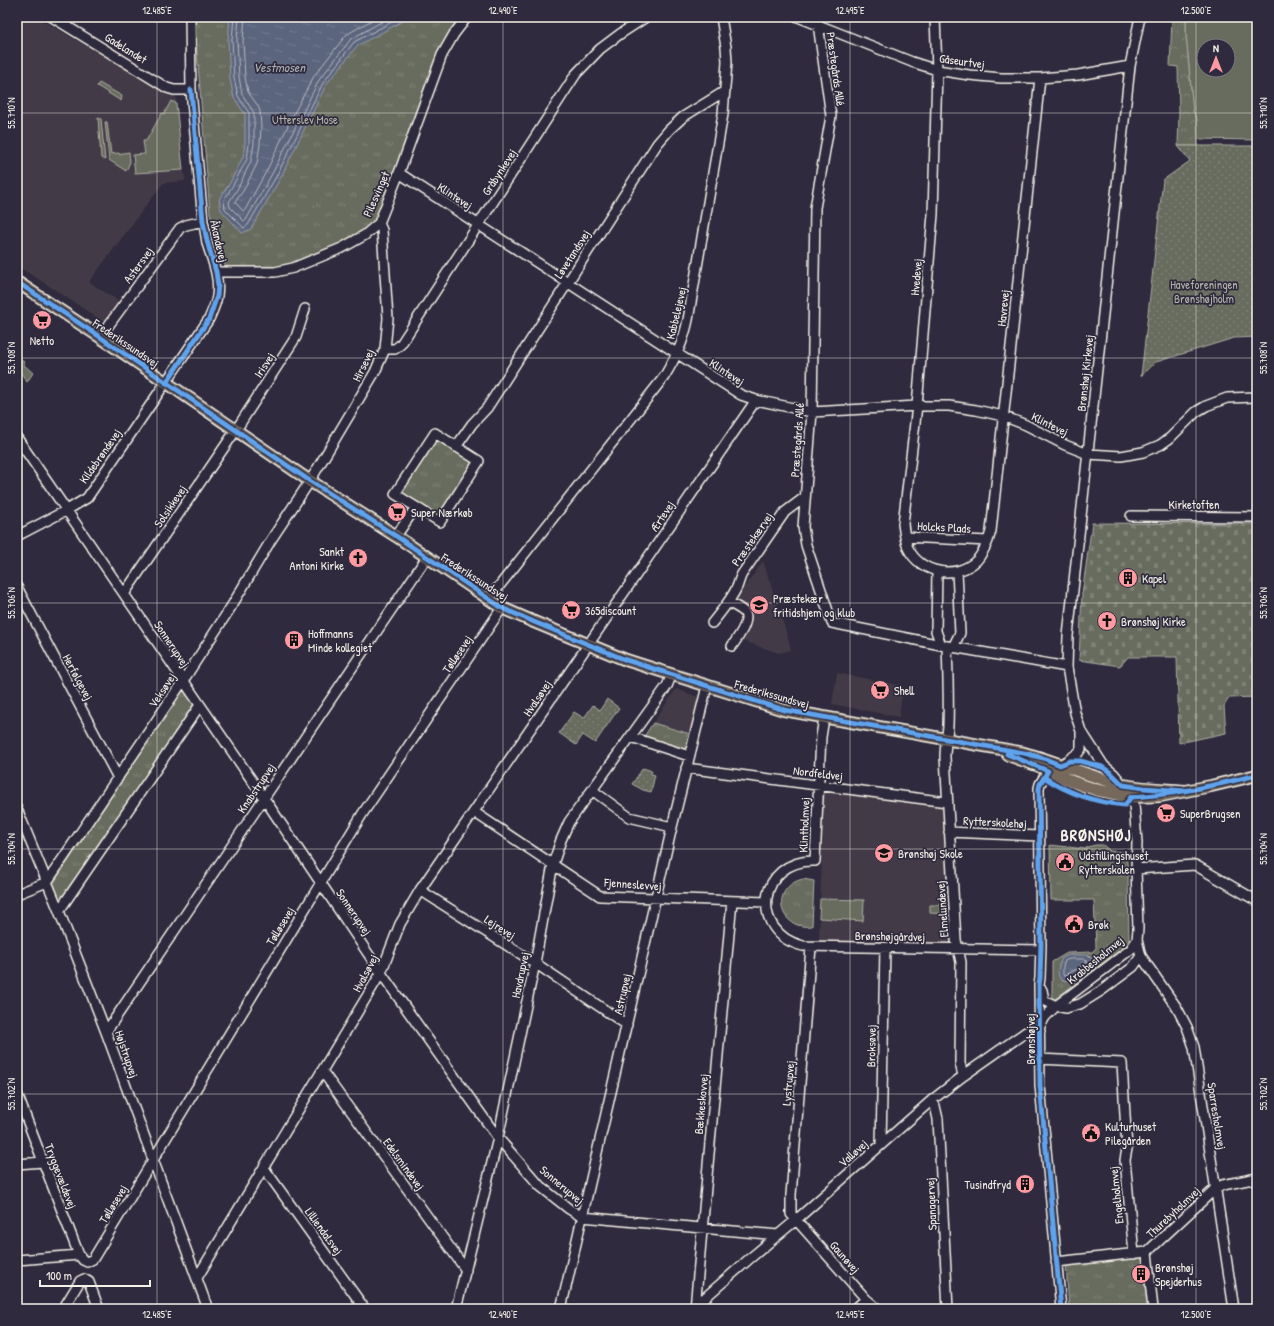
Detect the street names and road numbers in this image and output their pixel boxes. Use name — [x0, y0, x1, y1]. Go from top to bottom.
street label: Gadelandet — [102, 28, 151, 68]
street label: Præstegårds Allé — [822, 31, 850, 107]
street label: Gåseurtvej — [938, 49, 986, 73]
street label: Gråbynkevej — [478, 145, 521, 199]
street label: Pilesvinget — [358, 168, 394, 219]
street label: Klintevej — [434, 178, 476, 214]
street label: Åkandevej — [206, 218, 232, 264]
street label: Løvetandsvej — [550, 226, 594, 282]
street label: Astersvej — [119, 243, 157, 287]
street label: Hvedevej — [906, 258, 926, 296]
street label: Kabbelejevej — [662, 285, 690, 341]
street label: Havrevej — [993, 289, 1013, 327]
street label: Frederikssundsvej — [89, 314, 163, 372]
street label: Brønshøj Kirkevej — [1073, 334, 1098, 412]
street label: Hirsevej — [348, 346, 378, 384]
street label: Irisvej — [249, 349, 279, 381]
street label: Klintevej — [706, 354, 748, 390]
street label: Præstegårds Allé — [786, 402, 808, 478]
street label: Klintevej — [1029, 408, 1071, 440]
street label: Kildebrøndevej — [75, 425, 125, 487]
street label: Solsikkevej — [150, 481, 191, 531]
street label: Kirketoften — [1169, 496, 1219, 513]
street label: Ærtevej — [645, 497, 679, 535]
street label: Præstekærvej — [727, 508, 777, 569]
street label: Holcks Plads — [917, 517, 972, 537]
street label: Frederikssundsvej — [437, 548, 512, 605]
street label: Sonnerupvej — [150, 617, 194, 671]
street label: Tølløsevej — [438, 631, 476, 676]
street label: Herfølgevej — [59, 651, 97, 703]
street label: Veksøvej — [144, 669, 180, 711]
street label: Frederikssundsvej — [732, 675, 811, 713]
street label: Hvalsøvej — [519, 676, 555, 719]
street label: Knabstrupvej — [233, 759, 279, 816]
street label: Nordfeldvej — [792, 762, 844, 784]
street label: Klintholmvej — [795, 797, 813, 853]
street label: Rytterskolehøj — [963, 812, 1027, 832]
street label: Fjenneslevvej — [603, 873, 662, 894]
street label: Elmelundevej — [932, 880, 952, 938]
street label: Sonnerupvej — [332, 885, 376, 939]
street label: Tølløsevej — [262, 903, 298, 949]
street label: Lejrevej — [481, 911, 519, 943]
street label: Brønshøjgårdvej — [855, 927, 926, 945]
street label: Krabbesholmvej — [1063, 932, 1127, 988]
street label: Havdrupvej — [507, 950, 533, 1000]
street label: Hvalsøvej — [348, 951, 382, 995]
street label: Astrupvej — [609, 972, 635, 1016]
street label: Brønshøjvej — [1022, 1013, 1039, 1065]
street label: Broksøvej — [862, 1024, 880, 1067]
street label: Højstrupvej — [111, 1028, 143, 1080]
street label: Lystrupvej — [778, 1060, 798, 1106]
street label: Bækkeskovvej — [690, 1073, 712, 1135]
street label: Sparresholmvej — [1203, 1081, 1231, 1151]
street label: Edelsmindevej — [379, 1134, 429, 1194]
street label: Valløvej — [835, 1135, 871, 1171]
street label: Tryggevældevej — [41, 1141, 81, 1211]
street label: Sonnerupvej — [536, 1161, 588, 1209]
street label: Engelholmvej — [1105, 1165, 1127, 1225]
street label: Spanagervej — [921, 1177, 941, 1231]
street label: Tølløsevej — [95, 1181, 131, 1227]
street label: Thurebyholmvej — [1142, 1182, 1204, 1242]
street label: Lilliendalsvej — [301, 1204, 347, 1258]
street label: Gaunøvej — [826, 1237, 864, 1277]

